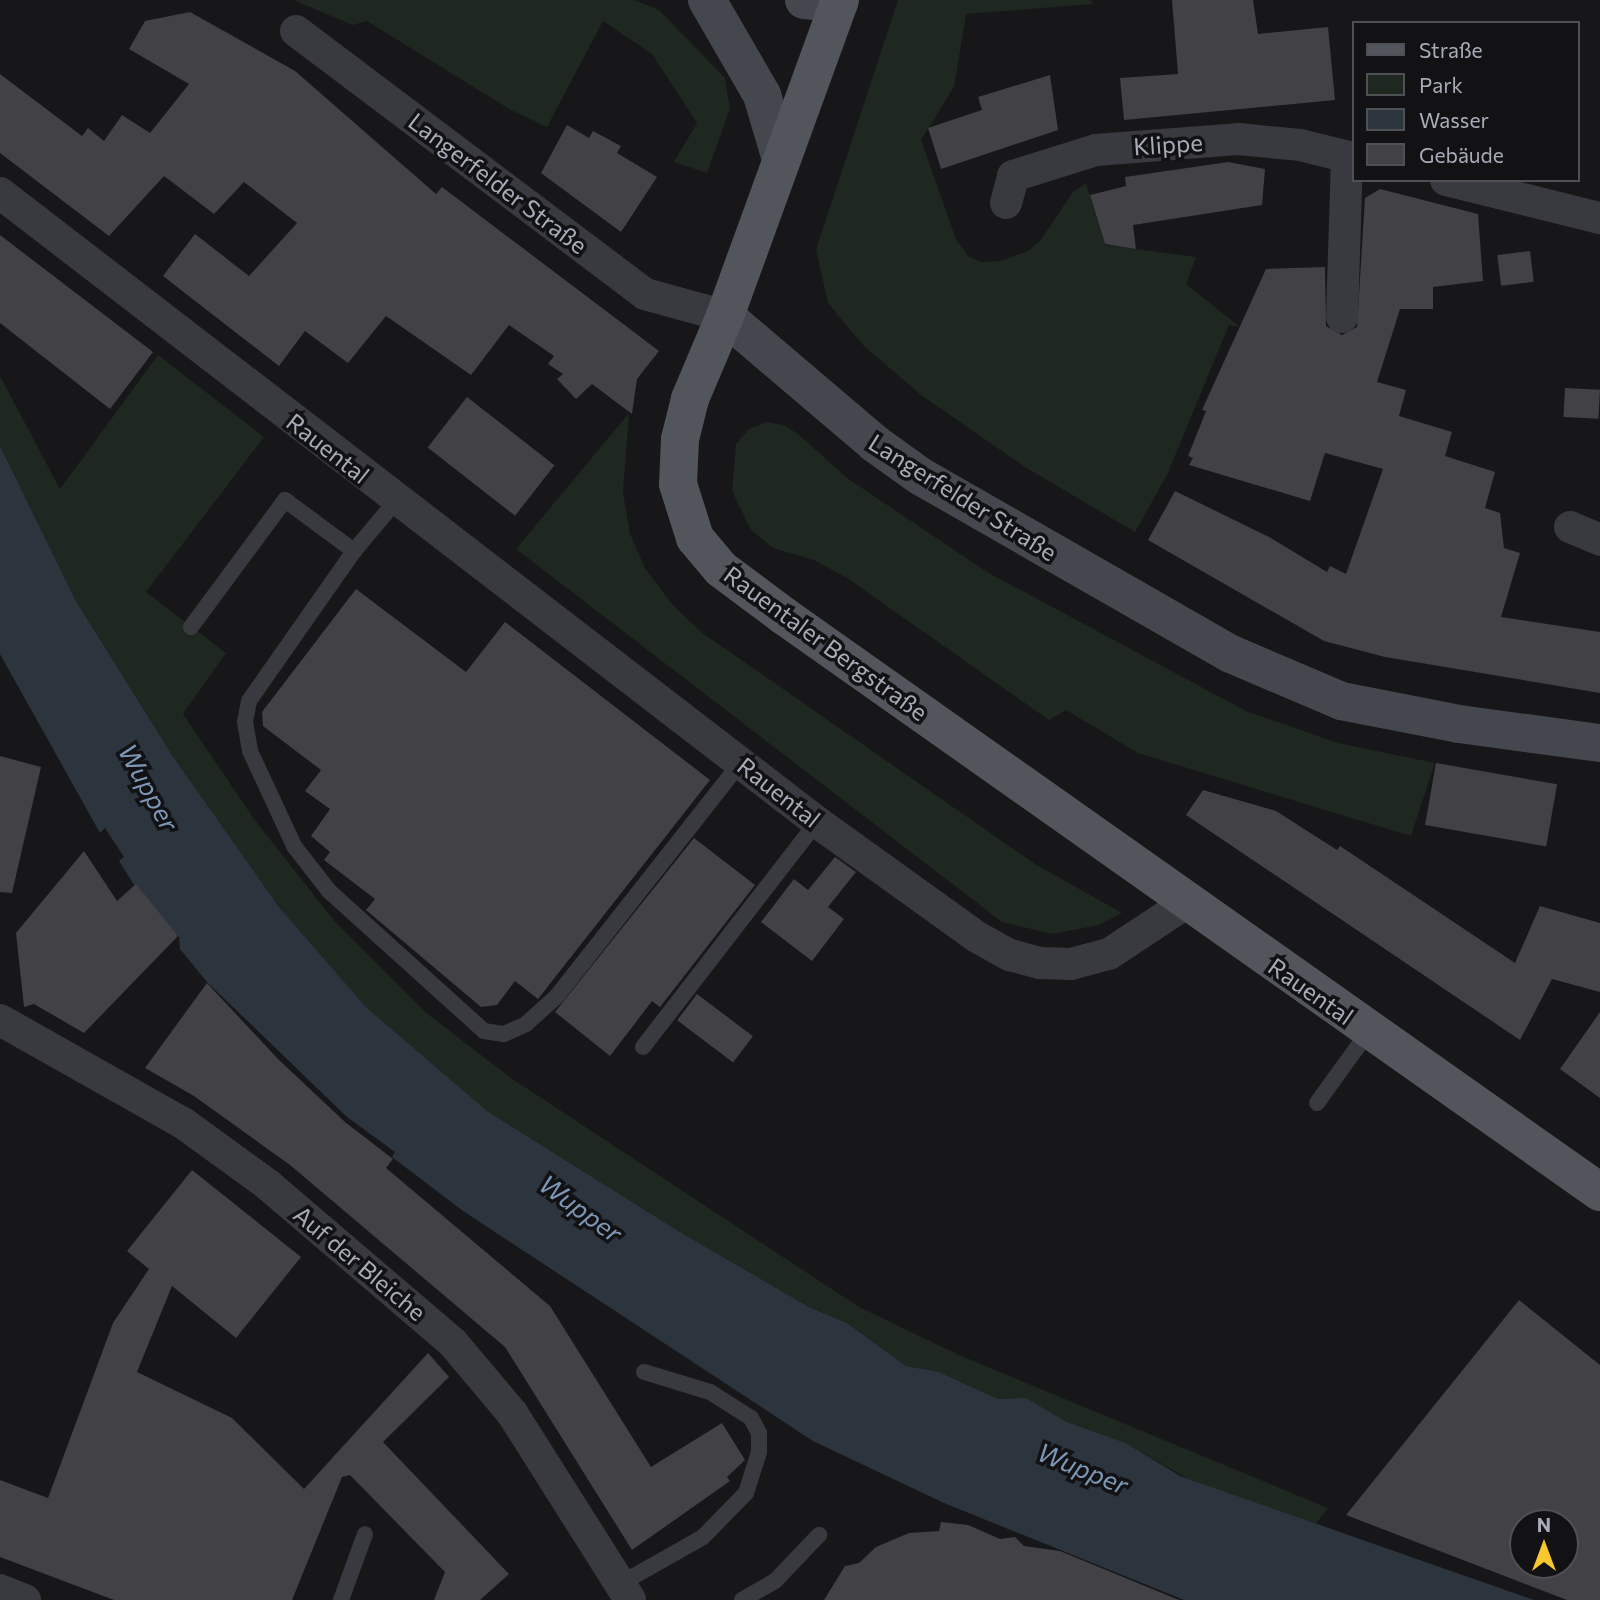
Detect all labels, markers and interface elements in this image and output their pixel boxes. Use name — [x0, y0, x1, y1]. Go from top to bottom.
legend — [1352, 21, 1579, 182]
text: Straße — [1419, 37, 1483, 62]
text: Park — [1419, 72, 1463, 97]
street label: Langerfelder Straße — [403, 106, 593, 260]
text: Wasser — [1419, 107, 1489, 132]
street label: Klippe — [1132, 127, 1204, 161]
text: Gebäude — [1419, 142, 1504, 167]
street label: Rauental — [281, 407, 375, 489]
street label: Langerfelder Straße — [864, 428, 1062, 566]
street label: Rauentaler Bergstraße — [719, 560, 933, 726]
water label: Wupper — [112, 738, 186, 836]
street label: Rauental — [732, 751, 826, 833]
street label: Rauental — [1263, 951, 1359, 1031]
water label: Wupper — [534, 1168, 628, 1248]
street label: Auf der Bleiche — [288, 1200, 432, 1326]
water label: Wupper — [1033, 1436, 1133, 1500]
north arrow — [1509, 1509, 1579, 1579]
text: N — [1537, 1513, 1551, 1536]

